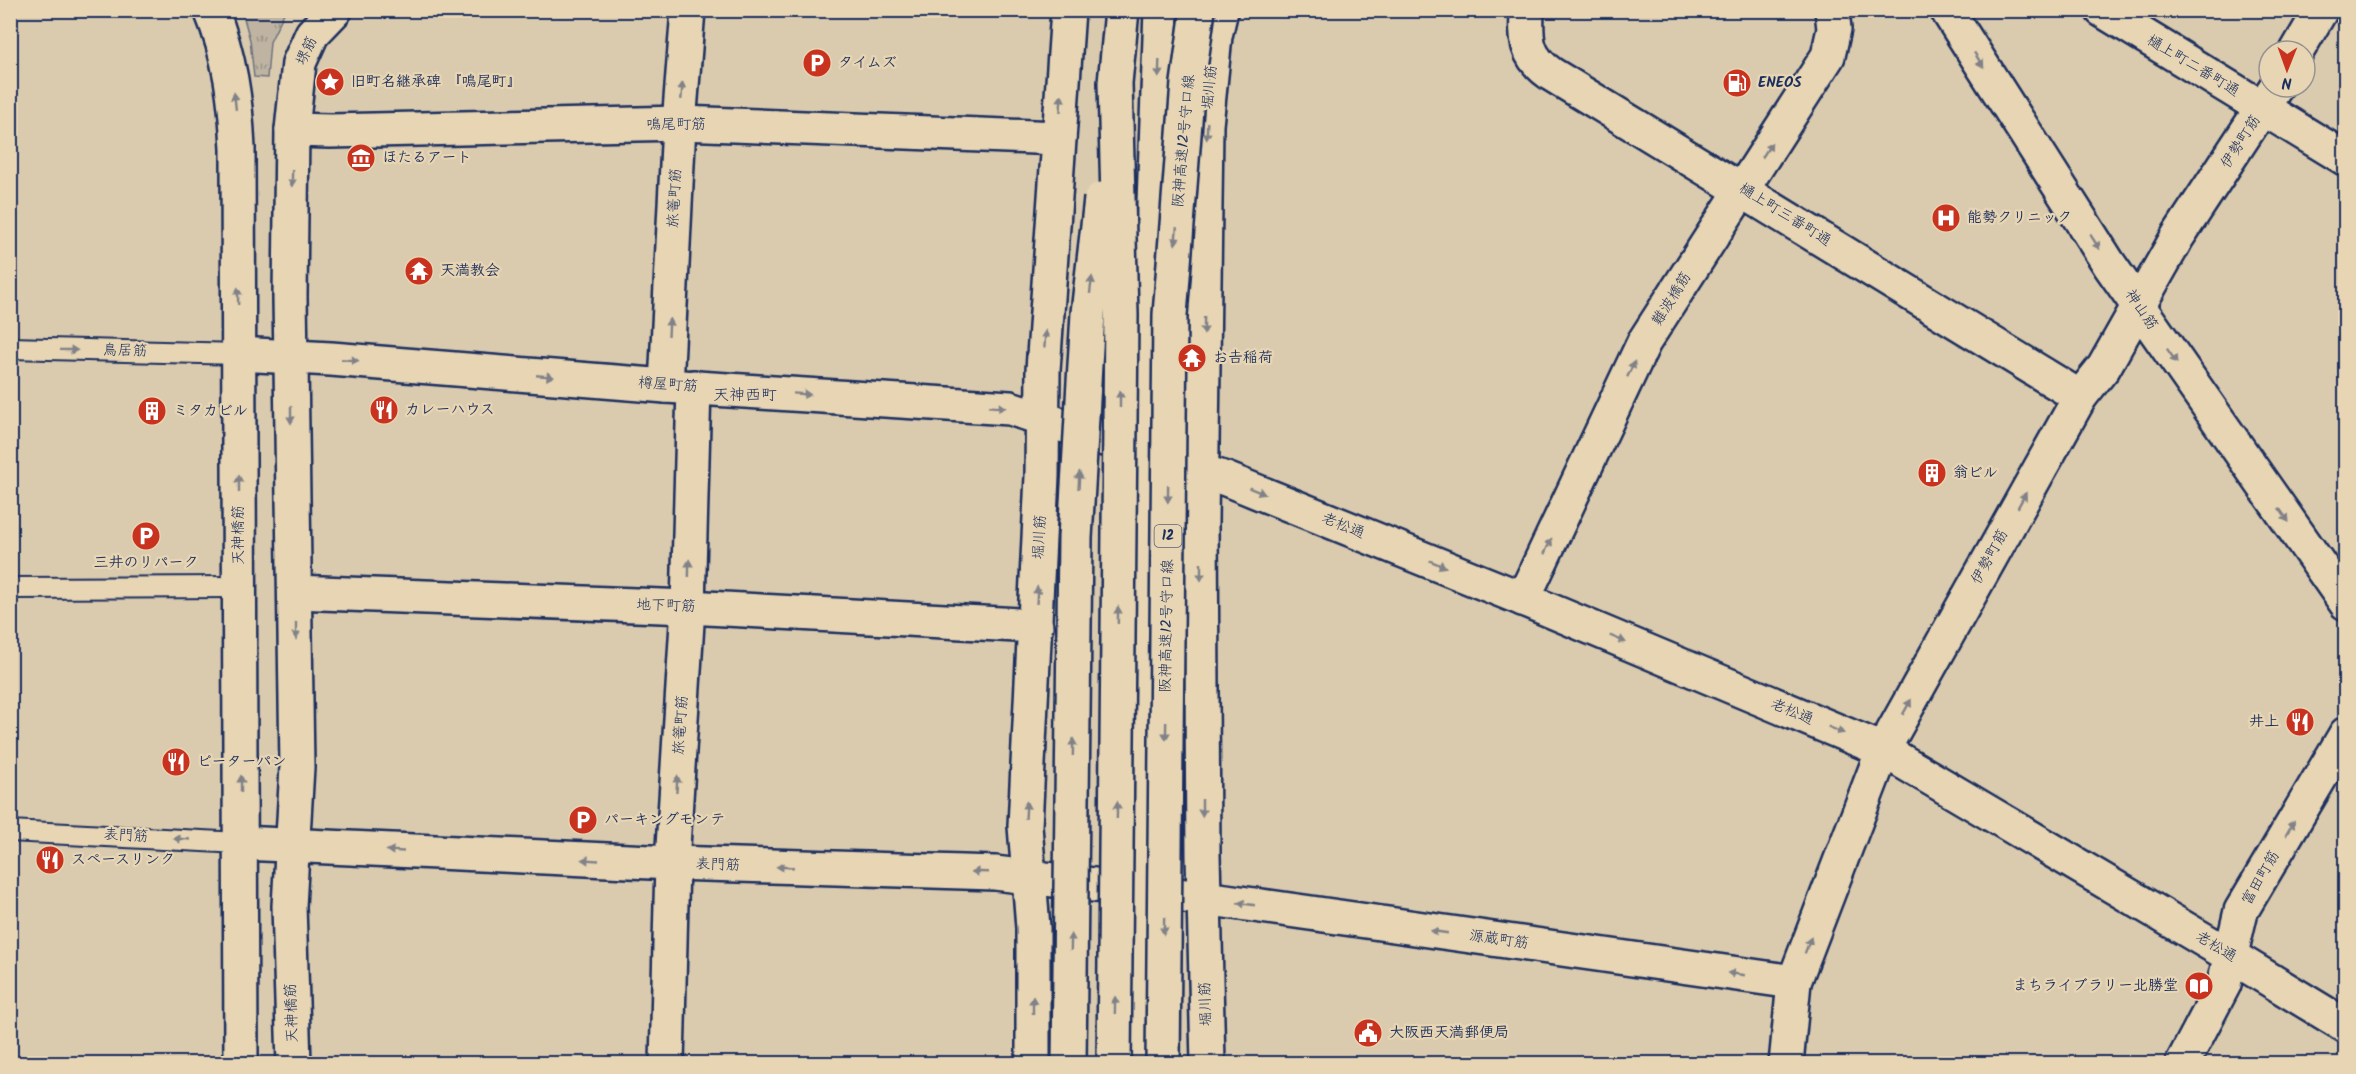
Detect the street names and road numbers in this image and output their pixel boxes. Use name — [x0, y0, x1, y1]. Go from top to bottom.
street label: 樋上町二番町通 — [2142, 29, 2244, 103]
street label: 堺筋 — [290, 32, 324, 70]
street label: 堀川筋 — [1196, 64, 1224, 110]
street label: 阪神高速12号守口線 — [1166, 73, 1202, 209]
street label: 伊勢町筋 — [2215, 110, 2267, 174]
street label: 鳴尾町筋 — [646, 113, 706, 137]
street label: 旅篭町筋 — [661, 167, 689, 229]
street label: 樋上町三番町通 — [1734, 177, 1836, 253]
street label: 難波橋筋 — [1646, 267, 1698, 331]
street label: 神山筋 — [2118, 285, 2164, 335]
street label: 鳥居筋 — [102, 339, 148, 363]
street label: 樽屋町筋 — [637, 371, 699, 399]
street label: 天神橋筋 — [227, 505, 251, 565]
street label: 老松通 — [1318, 506, 1368, 546]
street label: 堀川筋 — [1027, 514, 1053, 560]
road number: 12 — [1154, 525, 1182, 547]
street label: 伊勢町筋 — [1965, 525, 2015, 589]
street label: 阪神高速12号守口線 — [1154, 559, 1180, 693]
street label: 地下町筋 — [636, 593, 696, 619]
street label: 老松通 — [1767, 692, 1817, 732]
street label: 旅篭町筋 — [667, 694, 695, 756]
street label: 表門筋 — [103, 823, 149, 849]
street label: 富田町筋 — [2236, 846, 2286, 910]
street label: 表門筋 — [695, 852, 741, 878]
street label: 源蔵町筋 — [1468, 924, 1530, 956]
street label: 老松通 — [2191, 925, 2241, 969]
street label: 堀川筋 — [1193, 981, 1219, 1027]
street label: 天神橋筋 — [279, 983, 305, 1043]

